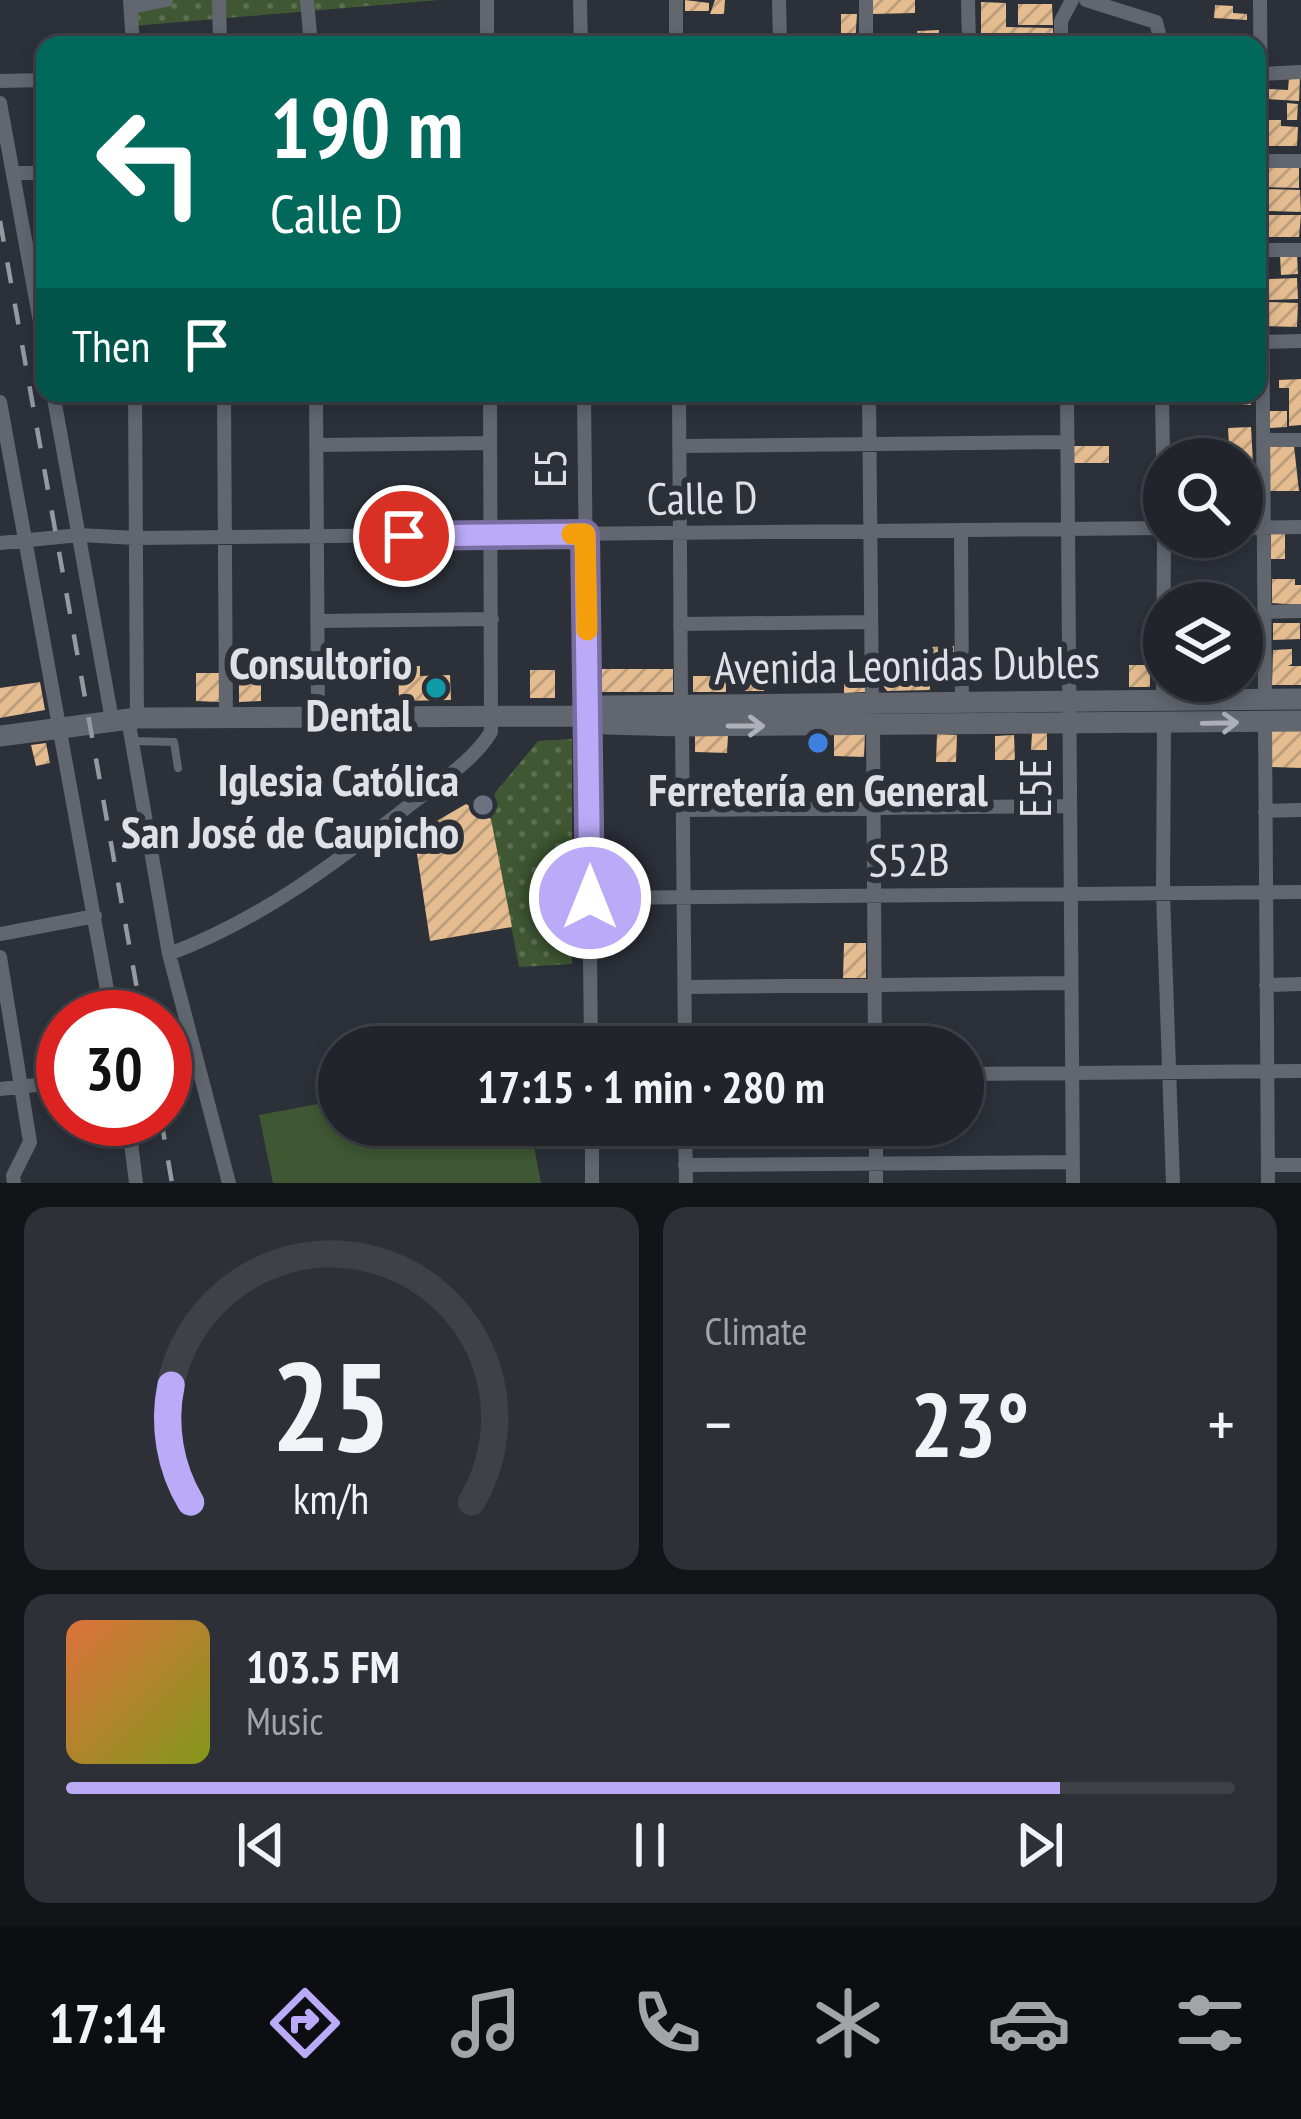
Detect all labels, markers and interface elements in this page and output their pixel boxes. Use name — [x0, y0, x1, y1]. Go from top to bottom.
text: 190 m — [270, 72, 463, 181]
icon: left — [72, 84, 228, 240]
text: Calle D — [270, 178, 403, 248]
icon: arrive — [174, 312, 240, 378]
text: Then — [72, 316, 150, 374]
map controls — [1143, 438, 1263, 702]
button: search — [1143, 438, 1263, 558]
street label: E5 — [520, 448, 578, 488]
street label: Calle D — [646, 467, 758, 527]
pin — [353, 485, 455, 587]
icon: arrive — [371, 503, 437, 569]
button: layers — [1143, 582, 1263, 702]
street label: Avenida Leonidas Dubles — [714, 632, 1100, 696]
place label: Consultorio Dental — [229, 633, 413, 743]
marker: Consultorio Dental — [423, 675, 449, 701]
one-way arrow — [1200, 711, 1239, 734]
one-way arrow — [726, 715, 765, 737]
marker: Ferretería en General — [805, 730, 831, 756]
place label: Iglesia Católica San José de Caupicho — [121, 750, 459, 860]
street label: E5E — [1005, 759, 1063, 817]
place label: Ferretería en General — [648, 760, 989, 818]
marker: Iglesia Católica San José de Caupicho — [470, 792, 496, 818]
street label: S52B — [868, 829, 950, 889]
position arrow — [527, 835, 653, 961]
speed limit sign: 30 — [36, 990, 192, 1146]
text: 17:15 · 1 min · 280 m — [477, 1057, 825, 1115]
text: Climate — [705, 1305, 807, 1356]
text: 25 — [272, 1324, 391, 1485]
text: 23° — [910, 1365, 1029, 1482]
text: − — [705, 1381, 732, 1466]
text: + — [1208, 1381, 1235, 1466]
text: km/h — [293, 1469, 369, 1525]
text: 103.5 FM — [246, 1637, 400, 1695]
text: Music — [246, 1695, 323, 1746]
icon: previous — [228, 1812, 294, 1878]
icon: pause — [617, 1812, 683, 1878]
icon: next — [1007, 1812, 1073, 1878]
icon: directions — [263, 1981, 347, 2065]
icon: music — [444, 1981, 528, 2065]
icon: phone — [625, 1981, 709, 2065]
icon: climate — [806, 1981, 890, 2065]
icon: car — [987, 1981, 1071, 2065]
icon: filters — [1168, 1981, 1252, 2065]
text: 17:14 — [49, 1988, 165, 2058]

